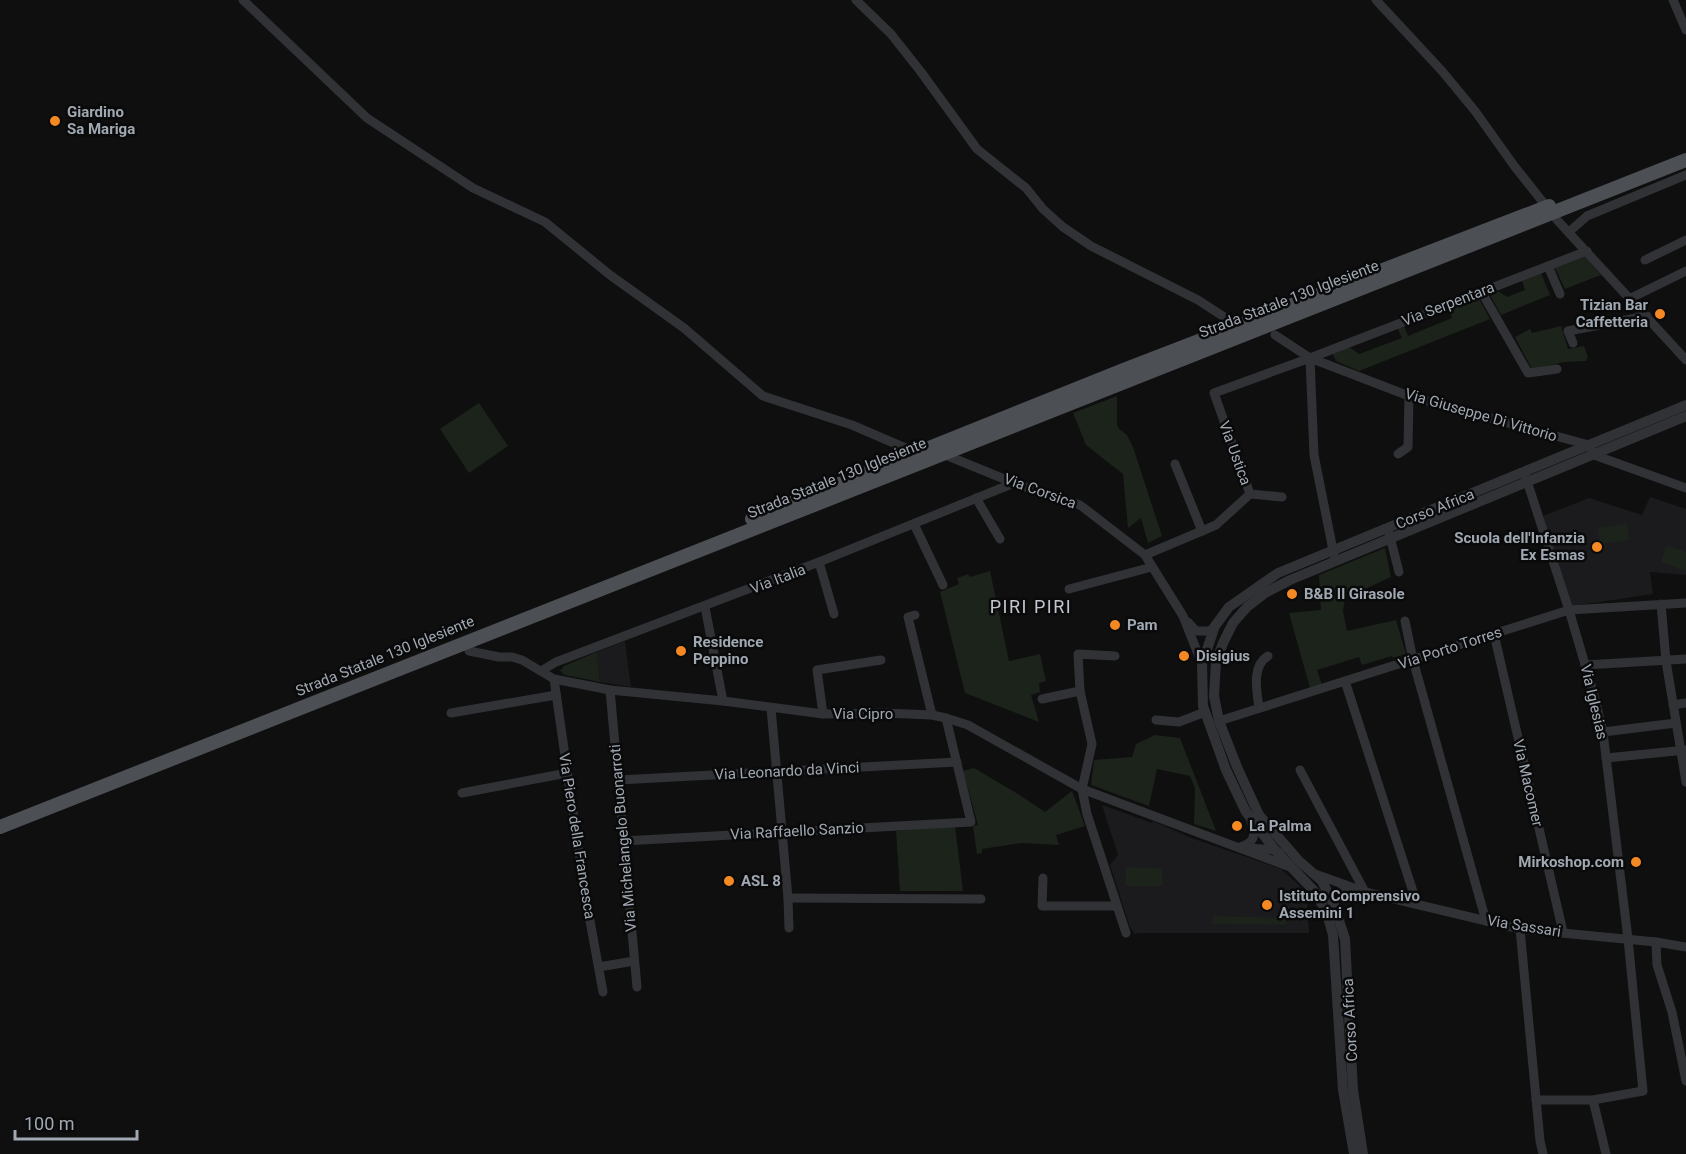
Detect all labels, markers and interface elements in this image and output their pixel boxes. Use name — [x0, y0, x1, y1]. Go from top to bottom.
place label: Giardino Sa Mariga — [67, 103, 135, 138]
marker: Giardino Sa Mariga — [48, 114, 62, 128]
street label: Strada Statale 130 Iglesiente — [1197, 256, 1381, 342]
street label: Via Serpentara — [1399, 278, 1497, 330]
place label: Tizian Bar Caffetteria — [1576, 296, 1649, 331]
marker: Tizian Bar Caffetteria — [1653, 307, 1667, 321]
street label: Via Giuseppe Di Vittorio — [1403, 385, 1559, 445]
street label: Via Ustica — [1215, 418, 1255, 488]
street label: Strada Statale 130 Iglesiente — [745, 434, 929, 522]
street label: Via Corsica — [1001, 470, 1079, 512]
street label: Corso Africa — [1393, 485, 1477, 533]
place label: Scuola dell'Infanzia Ex Esmas — [1454, 529, 1585, 564]
marker: Scuola dell'Infanzia Ex Esmas — [1590, 540, 1604, 554]
street label: Via Italia — [748, 560, 808, 598]
place label: B&B Il Girasole — [1304, 585, 1405, 603]
marker: B&B Il Girasole — [1285, 587, 1299, 601]
district label: PIRI PIRI — [990, 596, 1072, 617]
street label: Strada Statale 130 Iglesiente — [293, 612, 477, 700]
place label: Pam — [1127, 616, 1158, 634]
marker: Pam — [1108, 618, 1122, 632]
street label: Via Porto Torres — [1396, 623, 1504, 673]
place label: Residence Peppino — [693, 633, 763, 668]
marker: Residence Peppino — [674, 644, 688, 658]
place label: Disigius — [1196, 647, 1250, 665]
marker: Disigius — [1177, 649, 1191, 663]
street label: Via Iglesias — [1577, 663, 1611, 741]
street label: Via Cipro — [833, 705, 893, 723]
street label: Via Macomer — [1509, 738, 1547, 828]
street label: Via Michelangelo Buonarroti — [606, 744, 640, 932]
street label: Via Piero della Francesca — [555, 752, 599, 920]
street label: Via Leonardo da Vinci — [714, 758, 860, 784]
place label: La Palma — [1249, 817, 1311, 835]
street label: Via Raffaello Sanzio — [730, 819, 864, 843]
marker: La Palma — [1230, 819, 1244, 833]
place label: Mirkoshop.com — [1518, 853, 1624, 871]
marker: Mirkoshop.com — [1629, 855, 1643, 869]
place label: ASL 8 — [741, 872, 781, 890]
marker: ASL 8 — [722, 874, 736, 888]
place label: Istituto Comprensivo Assemini 1 — [1279, 887, 1420, 922]
marker: Istituto Comprensivo Assemini 1 — [1260, 898, 1274, 912]
street label: Via Sassari — [1486, 911, 1562, 941]
street label: Corso Africa — [1339, 978, 1361, 1062]
scale bar — [15, 1103, 136, 1141]
text: 100 m — [24, 1113, 75, 1134]

